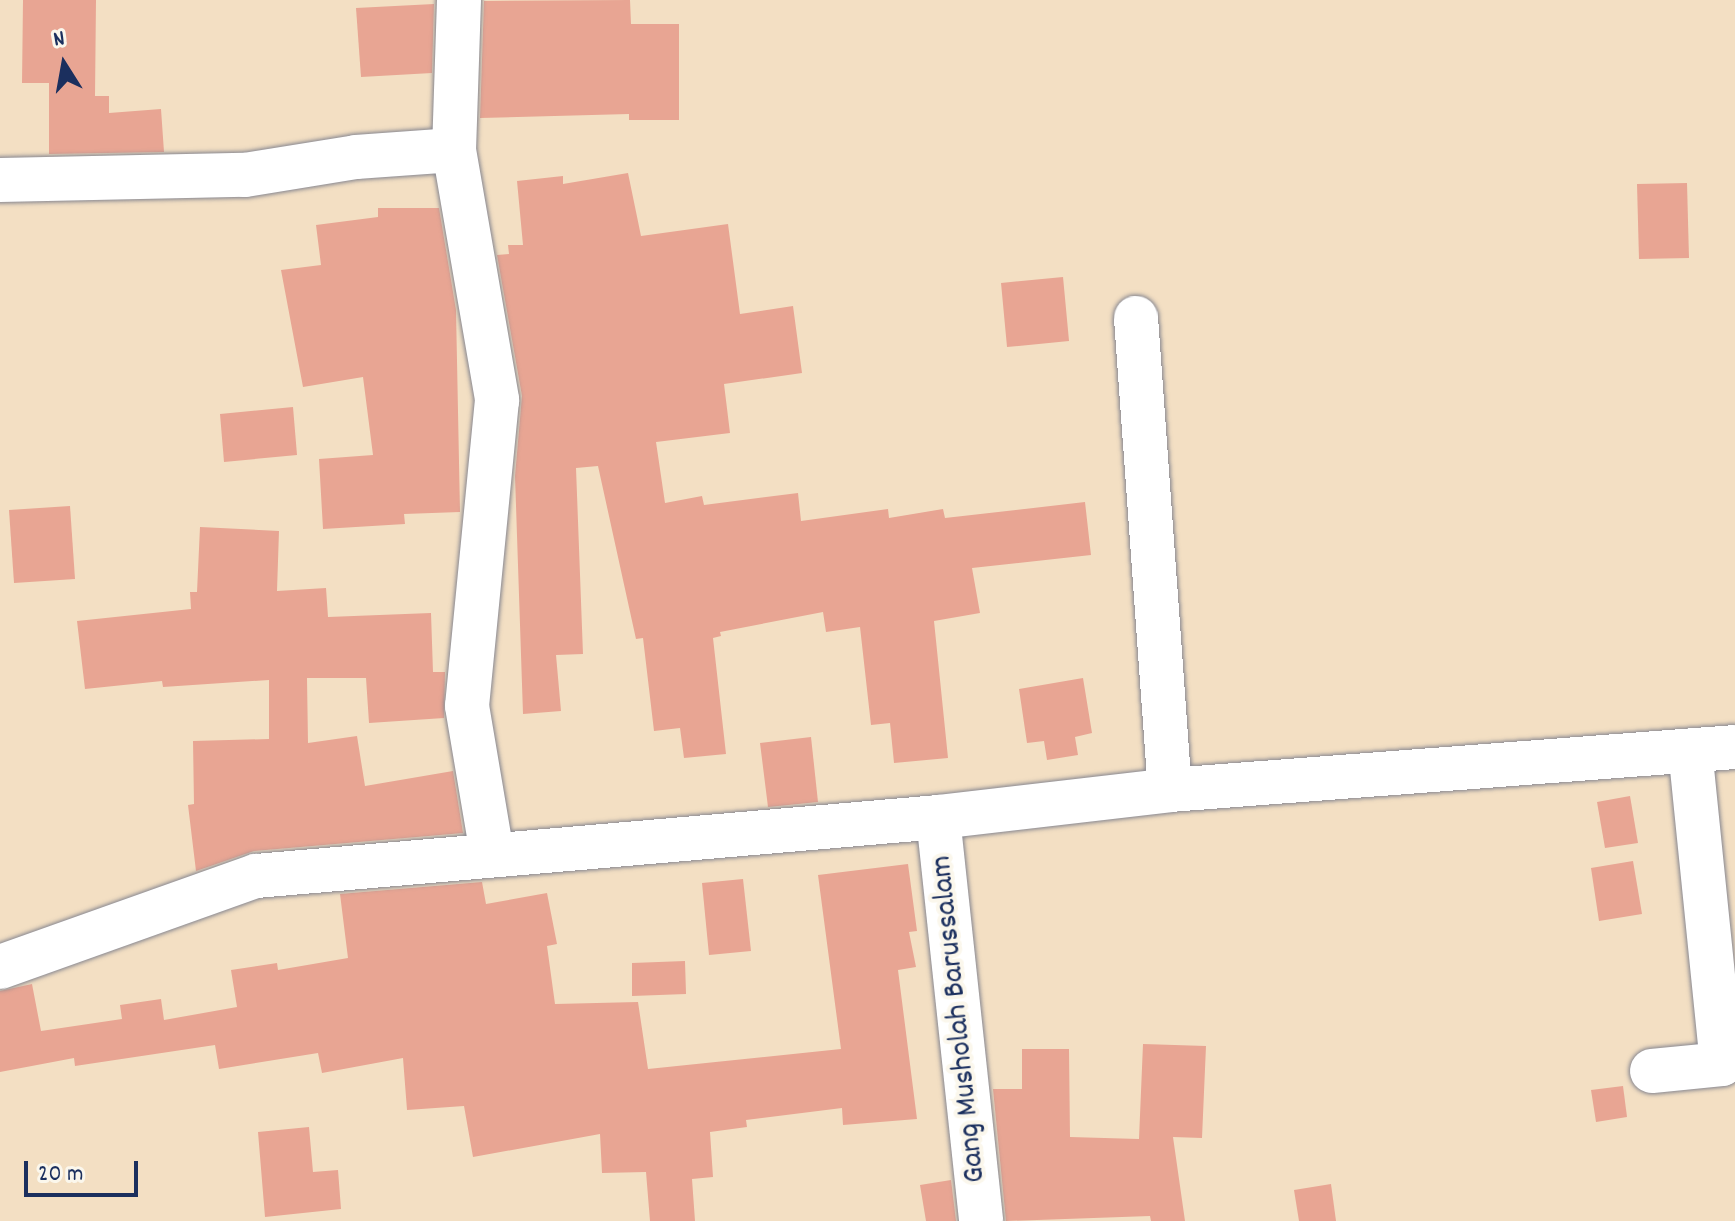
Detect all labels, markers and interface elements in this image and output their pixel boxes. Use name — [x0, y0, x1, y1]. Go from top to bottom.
north arrow — [24, 24, 104, 104]
text: N — [51, 24, 68, 56]
street label: Gang Musholah Barussalam — [924, 853, 996, 1185]
scale bar — [28, 1145, 142, 1195]
text: 20 m — [38, 1158, 84, 1192]

